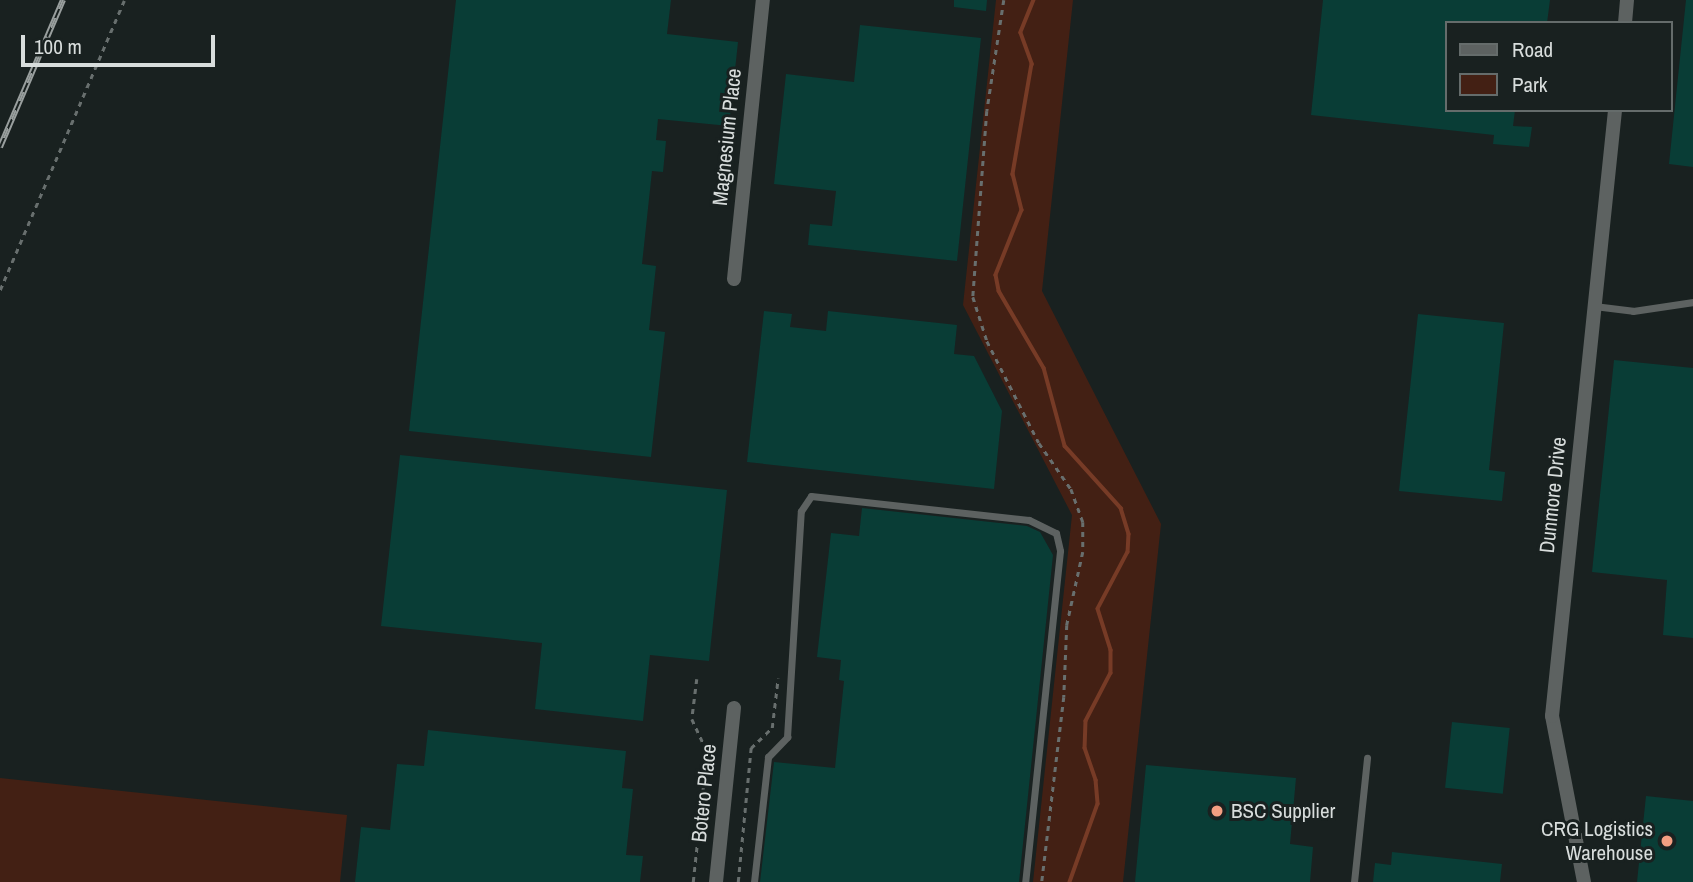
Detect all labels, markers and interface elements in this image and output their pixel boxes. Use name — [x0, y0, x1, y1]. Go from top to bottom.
scale bar — [24, 21, 219, 65]
legend — [1444, 21, 1672, 112]
text: 100 m — [34, 32, 82, 61]
text: Road — [1512, 35, 1553, 64]
street label: Magnesium Place — [707, 67, 747, 207]
text: Park — [1512, 70, 1547, 99]
street label: Dunmore Drive — [1534, 436, 1572, 554]
street label: Botero Place — [686, 743, 722, 843]
place label: BSC Supplier — [1231, 798, 1335, 824]
marker: BSC Supplier — [1209, 803, 1225, 819]
place label: CRG Logistics Warehouse — [1541, 816, 1653, 866]
marker: CRG Logistics Warehouse — [1659, 833, 1675, 849]

